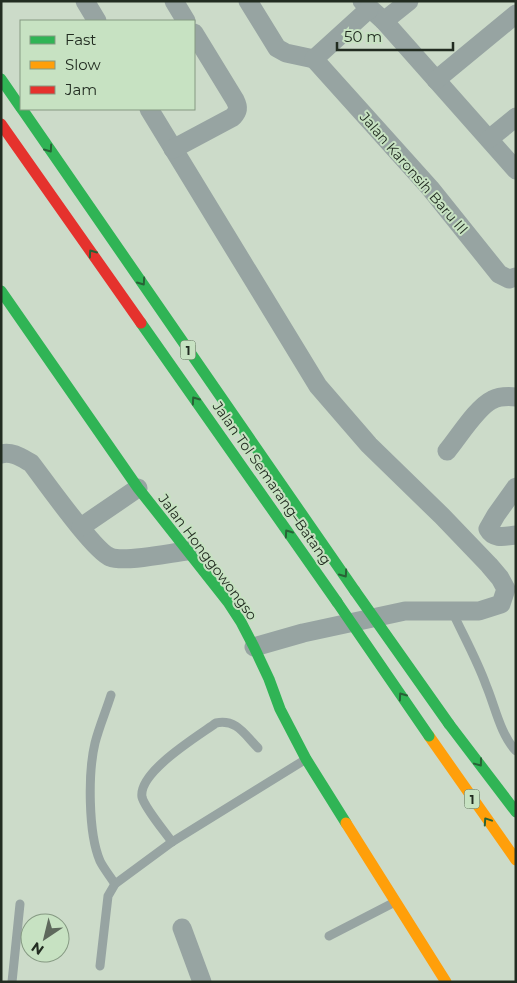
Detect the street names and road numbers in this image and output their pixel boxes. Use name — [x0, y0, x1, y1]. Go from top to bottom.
street label: Jalan Karonsih Baru III — [355, 107, 472, 238]
road number: 1 — [180, 340, 196, 360]
street label: Jalan Tol Semarang–Batang — [208, 397, 335, 568]
street label: Jalan Honggowongso — [154, 490, 261, 624]
road number: 1 — [464, 790, 480, 809]

